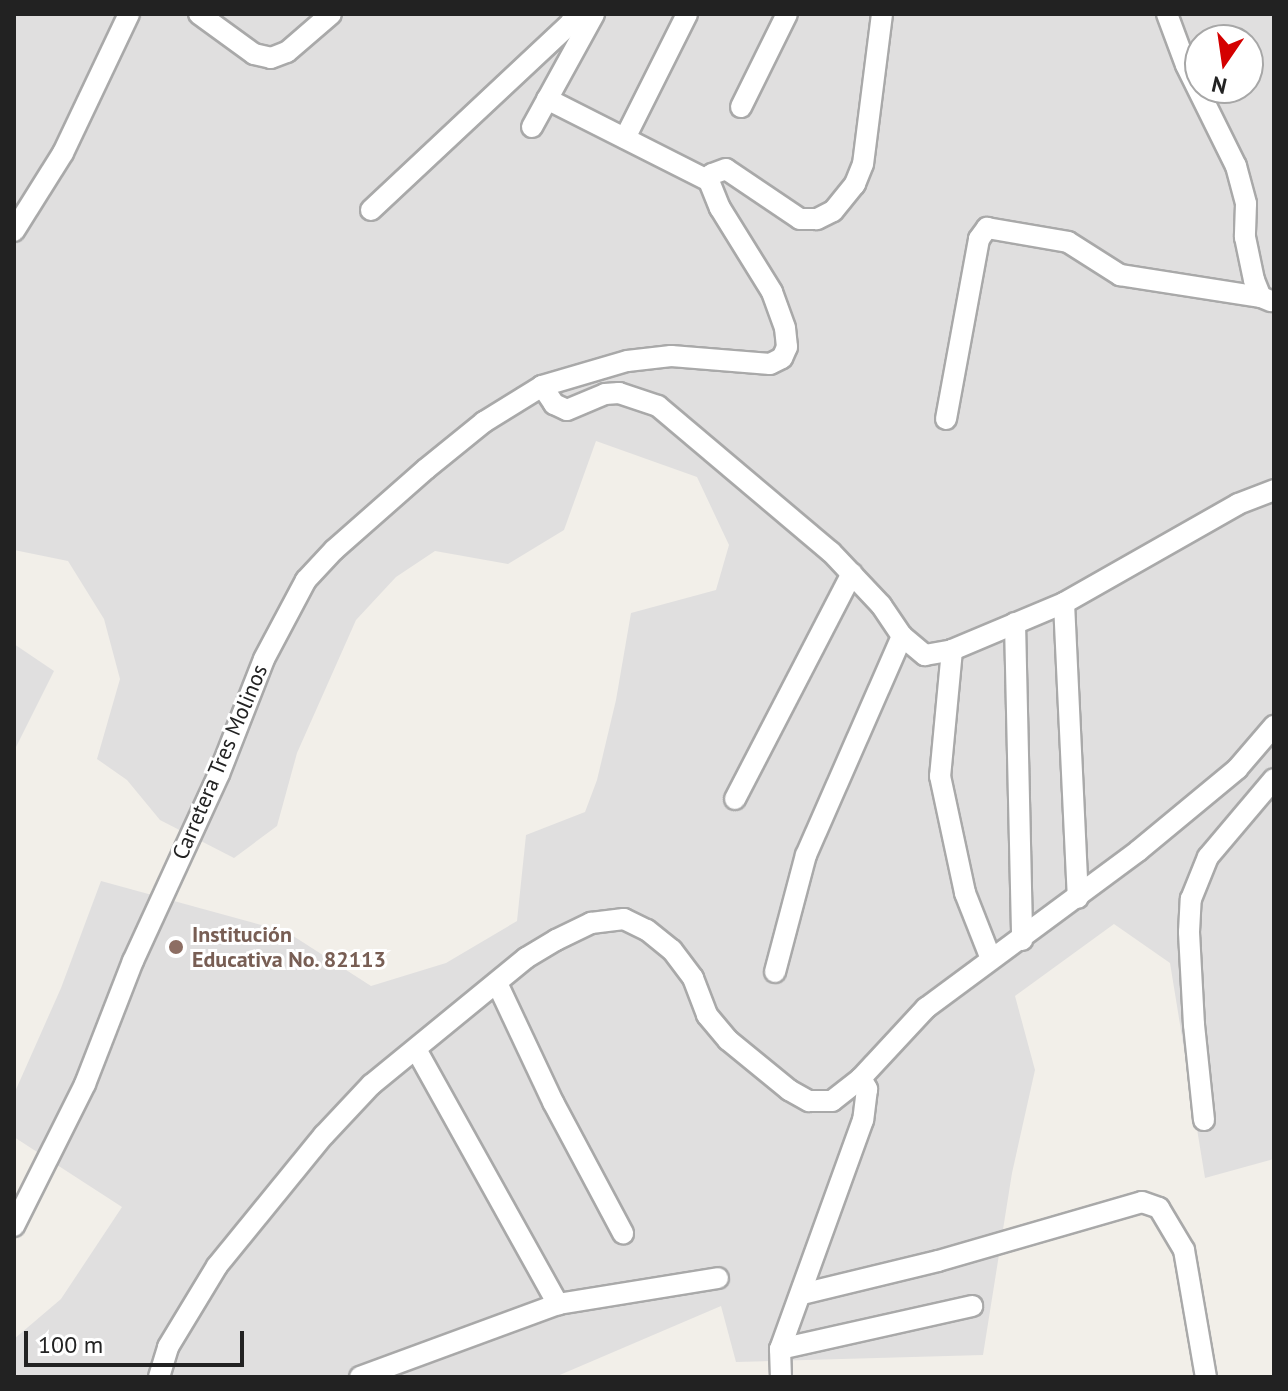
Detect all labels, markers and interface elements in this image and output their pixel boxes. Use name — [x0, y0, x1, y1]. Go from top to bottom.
north arrow — [1184, 24, 1264, 104]
text: N — [1209, 70, 1229, 101]
street label: Carretera Tres Molinos — [167, 660, 273, 864]
place label: Institución Educativa No. 82113 — [192, 921, 388, 972]
marker: Institución Educativa No. 82113 — [167, 938, 185, 956]
scale bar — [28, 1315, 248, 1365]
text: 100 m — [38, 1329, 103, 1360]

